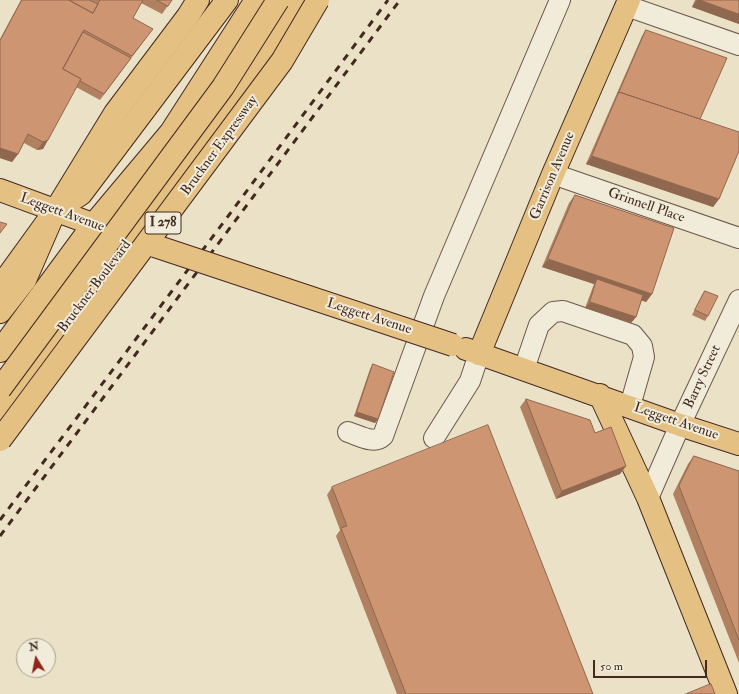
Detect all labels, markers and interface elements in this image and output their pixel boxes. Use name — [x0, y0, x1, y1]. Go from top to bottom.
street label: Bruckner Expressway — [178, 93, 262, 199]
street label: Garrison Avenue — [527, 129, 579, 223]
street label: Grinnell Place — [605, 185, 687, 227]
street label: Leggett Avenue — [18, 190, 106, 236]
road number: I 278 — [145, 212, 181, 234]
street label: Bruckner Boulevard — [55, 237, 135, 337]
street label: Leggett Avenue — [324, 295, 414, 339]
street label: Barry Street — [681, 343, 725, 411]
street label: Leggett Avenue — [632, 400, 720, 444]
north arrow — [16, 638, 56, 678]
text: N — [28, 639, 40, 654]
scale bar — [595, 652, 709, 678]
text: 50 m — [600, 659, 623, 674]

